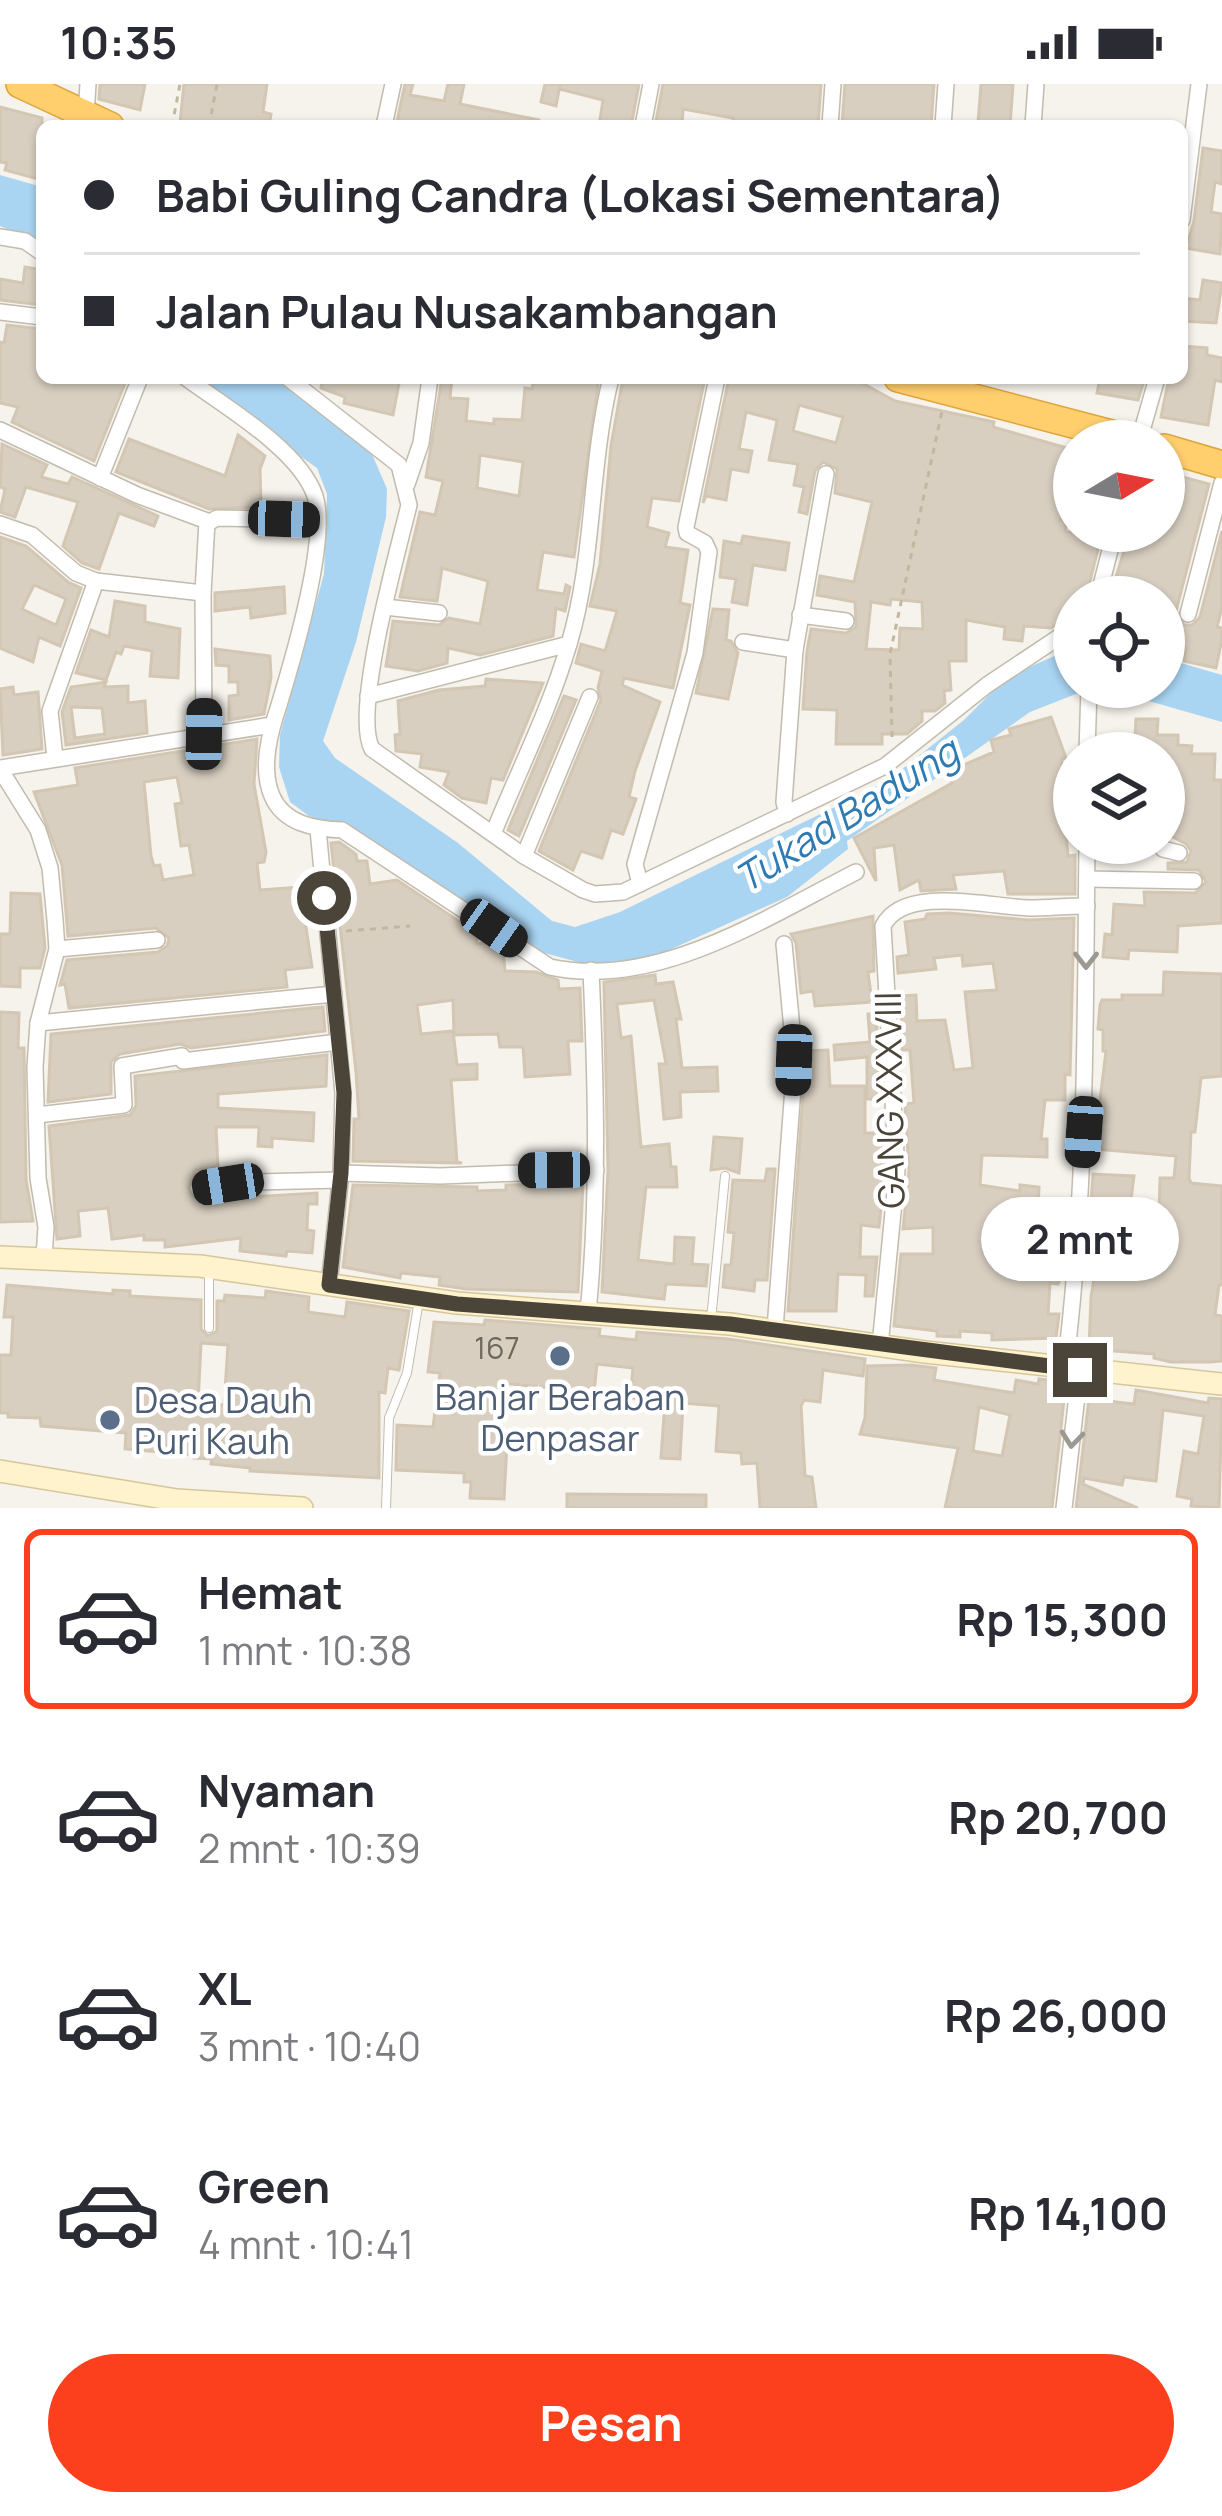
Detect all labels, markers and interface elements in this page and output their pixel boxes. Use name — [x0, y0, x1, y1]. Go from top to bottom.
text: 10:35 — [60, 11, 177, 73]
text: Babi Guling Candra (Lokasi Sementara) — [156, 164, 1005, 226]
text: Jalan Pulau Nusakambangan — [156, 280, 778, 342]
north arrow — [1053, 420, 1185, 552]
map controls — [1053, 420, 1185, 864]
car — [247, 500, 321, 538]
button: locate — [1053, 576, 1185, 708]
car — [185, 698, 223, 770]
water label: Tukad Badung — [724, 722, 971, 904]
button: layers — [1053, 732, 1185, 864]
route start — [297, 871, 351, 925]
car — [454, 893, 534, 963]
one-way arrow — [1073, 952, 1099, 970]
street label: GANG XXXVIII — [863, 991, 915, 1209]
car — [775, 1023, 813, 1097]
car — [1064, 1095, 1104, 1169]
car — [518, 1151, 590, 1189]
car — [190, 1161, 266, 1207]
callout: 2 mnt — [981, 1196, 1179, 1280]
text: 2 mnt — [1026, 1212, 1134, 1266]
house number: 167 — [474, 1327, 520, 1368]
marker: Banjar Beraban Denpasar — [547, 1343, 573, 1369]
route end — [1053, 1343, 1107, 1397]
place label: Banjar Beraban Denpasar — [435, 1372, 685, 1462]
place label: Desa Dauh Puri Kauh — [134, 1375, 312, 1465]
marker: Desa Dauh Puri Kauh — [97, 1407, 123, 1433]
one-way arrow — [1060, 1429, 1086, 1449]
text: Hemat — [198, 1561, 343, 1623]
icon: car — [54, 1565, 162, 1673]
text: Rp 15,300 — [956, 1588, 1168, 1650]
text: 1 mnt · 10:38 — [198, 1623, 412, 1677]
text: Nyaman — [198, 1759, 375, 1821]
icon: car — [54, 1763, 162, 1871]
text: Rp 20,700 — [948, 1786, 1168, 1848]
text: 2 mnt · 10:39 — [198, 1821, 421, 1875]
text: XL — [198, 1957, 252, 2019]
icon: car — [54, 1961, 162, 2069]
text: Rp 26,000 — [944, 1984, 1168, 2046]
text: 3 mnt · 10:40 — [198, 2019, 421, 2073]
text: Green — [198, 2155, 330, 2217]
icon: car — [54, 2159, 162, 2267]
text: Rp 14,100 — [968, 2182, 1168, 2244]
text: 4 mnt · 10:41 — [198, 2217, 414, 2271]
button: Pesan — [48, 2354, 1174, 2492]

